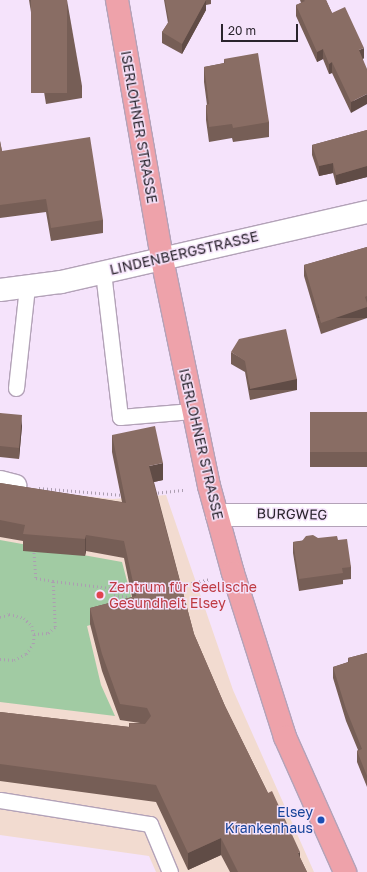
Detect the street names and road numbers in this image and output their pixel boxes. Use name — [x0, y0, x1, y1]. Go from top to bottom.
street label: ISERLOHNER STRASSE — [117, 49, 161, 205]
street label: LINDENBERGSTRASSE — [108, 228, 260, 278]
street label: ISERLOHNER STRASSE — [175, 367, 227, 521]
street label: BURGWEG — [257, 505, 327, 523]

